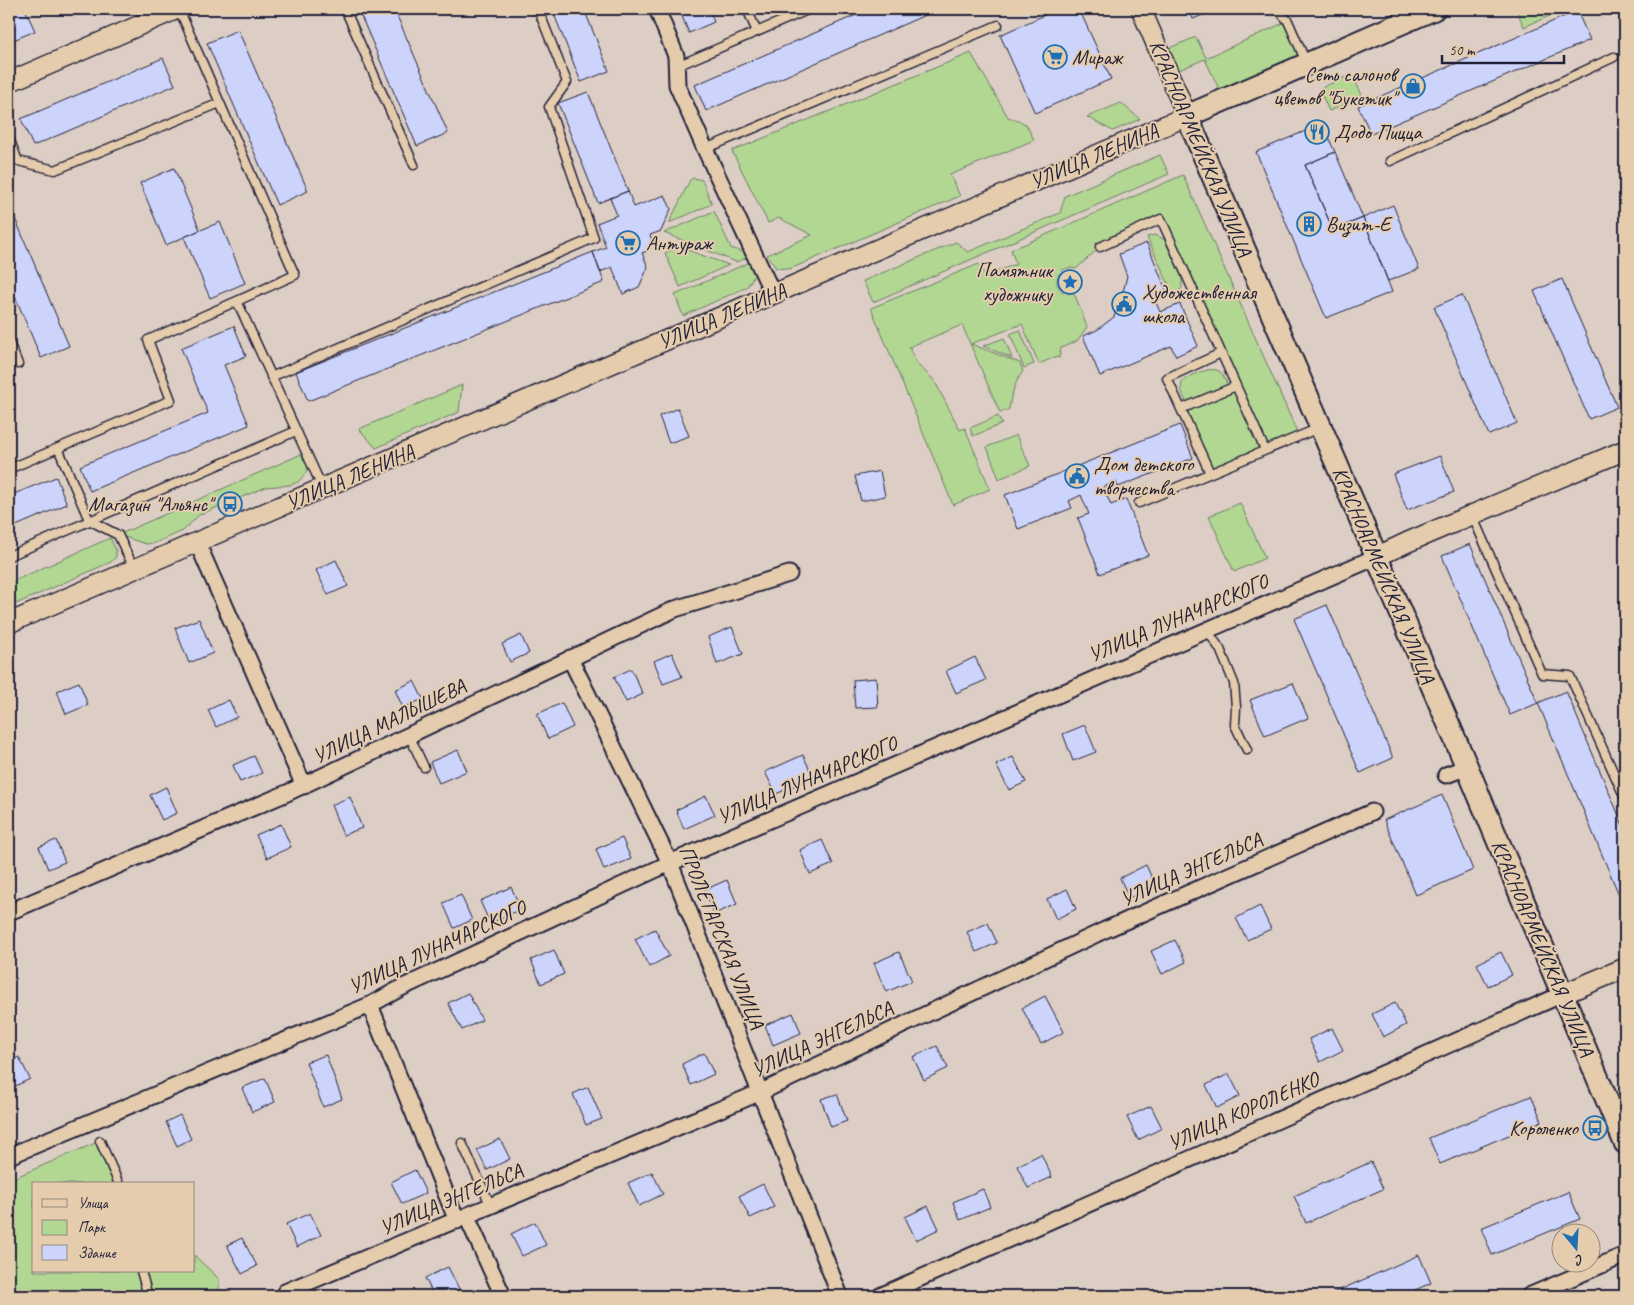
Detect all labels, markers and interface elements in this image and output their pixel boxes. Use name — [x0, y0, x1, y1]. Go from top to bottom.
scale bar — [1442, 32, 1564, 64]
street label: КРАСНОАРМЕЙСКАЯ УЛИЦА — [1144, 36, 1259, 260]
text: 50 m — [1449, 41, 1476, 60]
supermarket icon: Мираж — [1042, 44, 1068, 70]
place label: Мираж — [1072, 44, 1124, 70]
place label: Сеть салонов цветов "Букетик" — [1273, 61, 1401, 111]
shop icon: Сеть салонов цветов "Букетик" — [1400, 73, 1426, 99]
street label: УЛИЦА ЛЕНИНА — [1026, 117, 1163, 195]
restaurant icon: Додо Пицца — [1304, 119, 1330, 145]
place label: Додо Пицца — [1334, 119, 1424, 145]
building icon: Визит-Е — [1296, 211, 1322, 237]
place label: Визит-Е — [1326, 211, 1393, 238]
supermarket icon: Антураж — [615, 230, 641, 256]
place label: Антураж — [646, 230, 714, 256]
place label: Памятник художнику — [976, 257, 1054, 307]
place icon: Памятник художнику — [1057, 269, 1083, 295]
street label: УЛИЦА ЛЕНИНА — [654, 277, 791, 355]
place label: Художественная школа — [1142, 279, 1258, 329]
public building icon: Художественная школа — [1111, 291, 1137, 317]
street label: УЛИЦА ЛЕНИНА — [282, 438, 419, 516]
place label: Дом детского творчества — [1094, 451, 1195, 501]
public building icon: Дом детского творчества — [1064, 463, 1090, 489]
street label: КРАСНОАРМЕЙСКАЯ УЛИЦА — [1327, 463, 1442, 687]
place label: Магазин "Альянс" — [88, 491, 216, 517]
bus stop icon: Магазин "Альянс" — [217, 491, 243, 517]
street label: УЛИЦА ЛУНАЧАРСКОГО — [1084, 567, 1274, 668]
street label: УЛИЦА МАЛЫШЕВА — [308, 673, 470, 769]
street label: УЛИЦА ЛУНАЧАРСКОГО — [713, 729, 903, 830]
street label: УЛИЦА ЭНГЕЛЬСА — [1116, 826, 1266, 912]
street label: КРАСНОАРМЕЙСКАЯ УЛИЦА — [1486, 836, 1601, 1060]
street label: ПРОЛЕТАРСКАЯ УЛИЦА — [673, 842, 771, 1033]
street label: УЛИЦА ЛУНАЧАРСКОГО — [344, 893, 532, 999]
street label: УЛИЦА ЭНГЕЛЬСА — [747, 995, 897, 1083]
street label: УЛИЦА КОРОЛЕНКО — [1164, 1065, 1325, 1156]
place label: Короленко — [1509, 1115, 1580, 1141]
bus stop icon: Короленко — [1582, 1115, 1608, 1141]
street label: УЛИЦА ЭНГЕЛЬСА — [376, 1157, 527, 1241]
legend — [32, 1182, 195, 1272]
text: Улица — [78, 1194, 109, 1213]
text: Парк — [78, 1218, 106, 1237]
north arrow — [1552, 1222, 1602, 1272]
text: Здание — [78, 1244, 117, 1263]
text: С — [1572, 1251, 1586, 1270]

